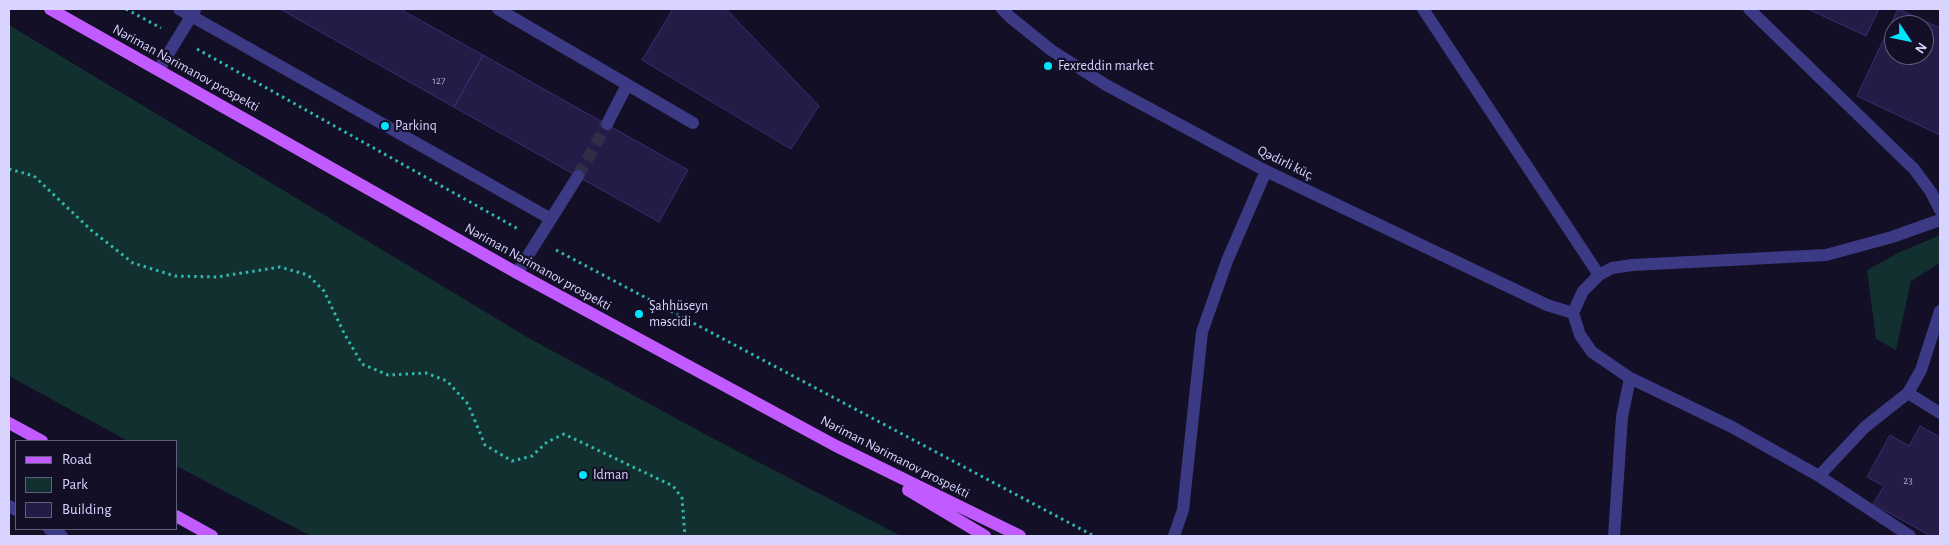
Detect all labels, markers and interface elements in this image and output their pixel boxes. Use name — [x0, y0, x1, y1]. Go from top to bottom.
north arrow — [1884, 15, 1934, 65]
street label: Nəriman Nərimanov prospekti — [110, 21, 262, 115]
text: N — [1912, 40, 1929, 56]
place label: Fexreddin market — [1058, 58, 1154, 74]
marker: Fexreddin market — [1042, 60, 1054, 72]
house number: 127 — [432, 74, 446, 88]
place label: Parkinq — [395, 118, 437, 134]
marker: Parkinq — [379, 120, 391, 132]
street label: Qədirli küç. — [1255, 142, 1317, 184]
street label: Nəriman Nərimanov prospekti — [462, 220, 614, 314]
place label: Şahhüseyn məscidi — [649, 298, 708, 331]
marker: Şahhüseyn məscidi — [633, 308, 645, 320]
street label: Nəriman Nərimanov prospekti — [818, 412, 972, 502]
legend — [15, 440, 178, 530]
text: Road — [62, 452, 92, 467]
place label: Idman — [593, 467, 628, 483]
marker: Idman — [577, 469, 589, 481]
house number: 23 — [1903, 474, 1913, 488]
text: Park — [62, 477, 88, 492]
text: Building — [62, 502, 112, 517]

